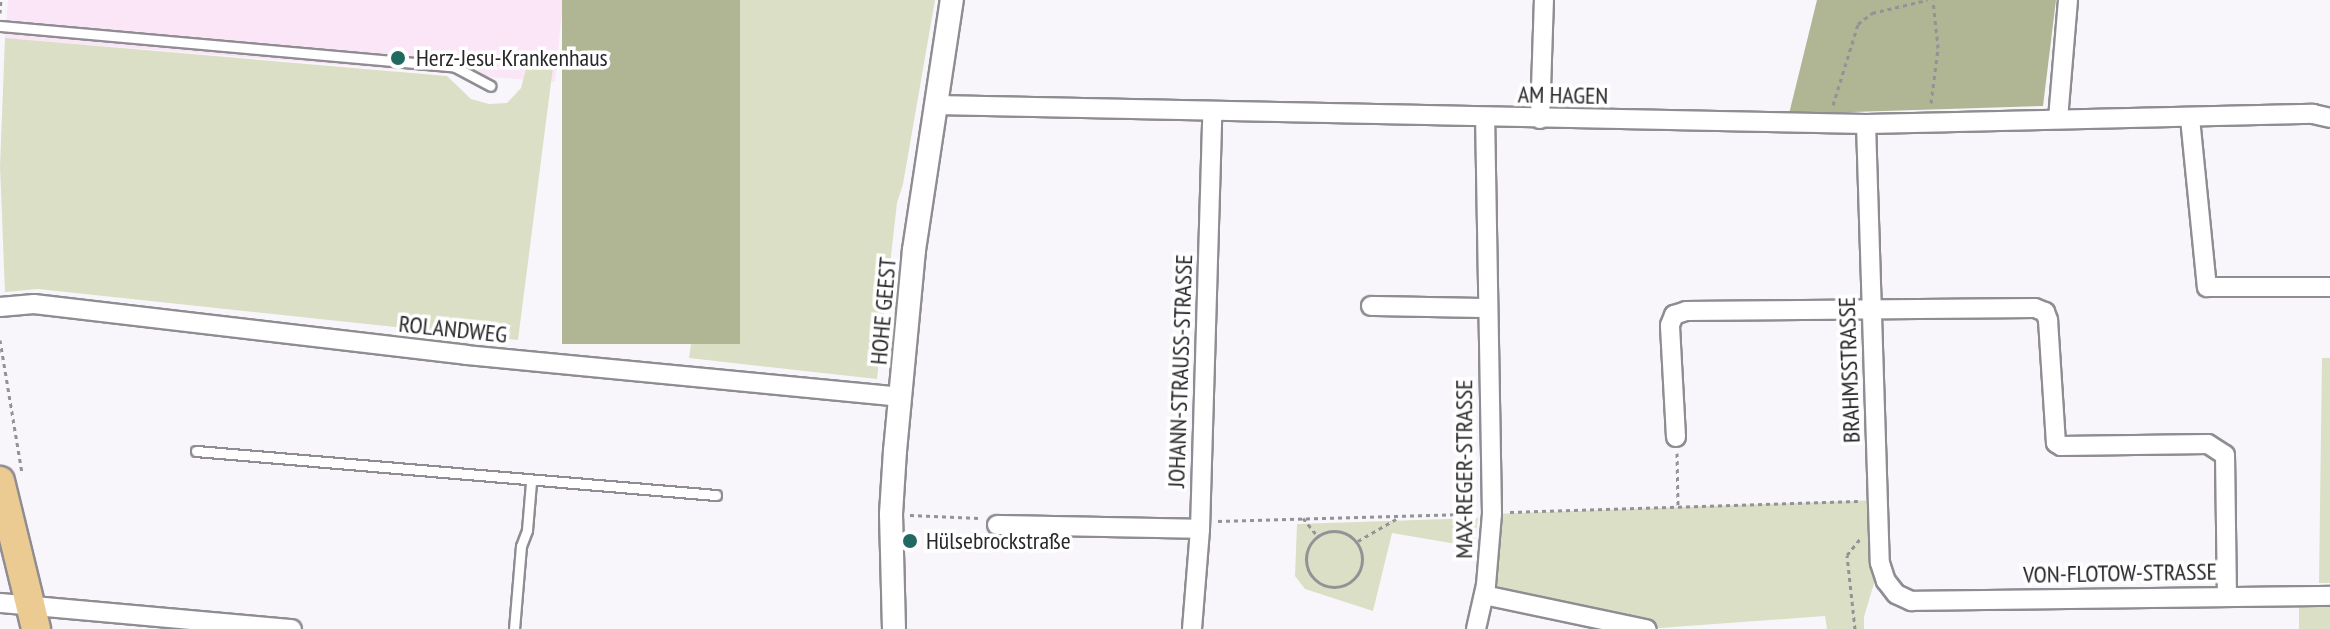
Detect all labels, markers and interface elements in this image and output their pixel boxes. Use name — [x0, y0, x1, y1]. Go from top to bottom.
place label: Herz-Jesu-Krankenhaus — [416, 44, 608, 72]
marker: Herz-Jesu-Krankenhaus — [387, 47, 409, 69]
street label: AM HAGEN — [1518, 80, 1608, 110]
street label: JOHANN-STRAUSS-STRASSE — [1162, 254, 1198, 488]
street label: HOHE GEEST — [864, 256, 902, 366]
street label: BRAHMSSTRASSE — [1832, 296, 1866, 444]
street label: ROLANDWEG — [397, 309, 509, 349]
street label: MAX-REGER-STRASSE — [1450, 379, 1478, 559]
place label: Hülsebrockstraße — [926, 527, 1071, 555]
marker: Hülsebrockstraße — [901, 532, 919, 550]
street label: VON-FLOTOW-STRASSE — [2023, 557, 2217, 589]

